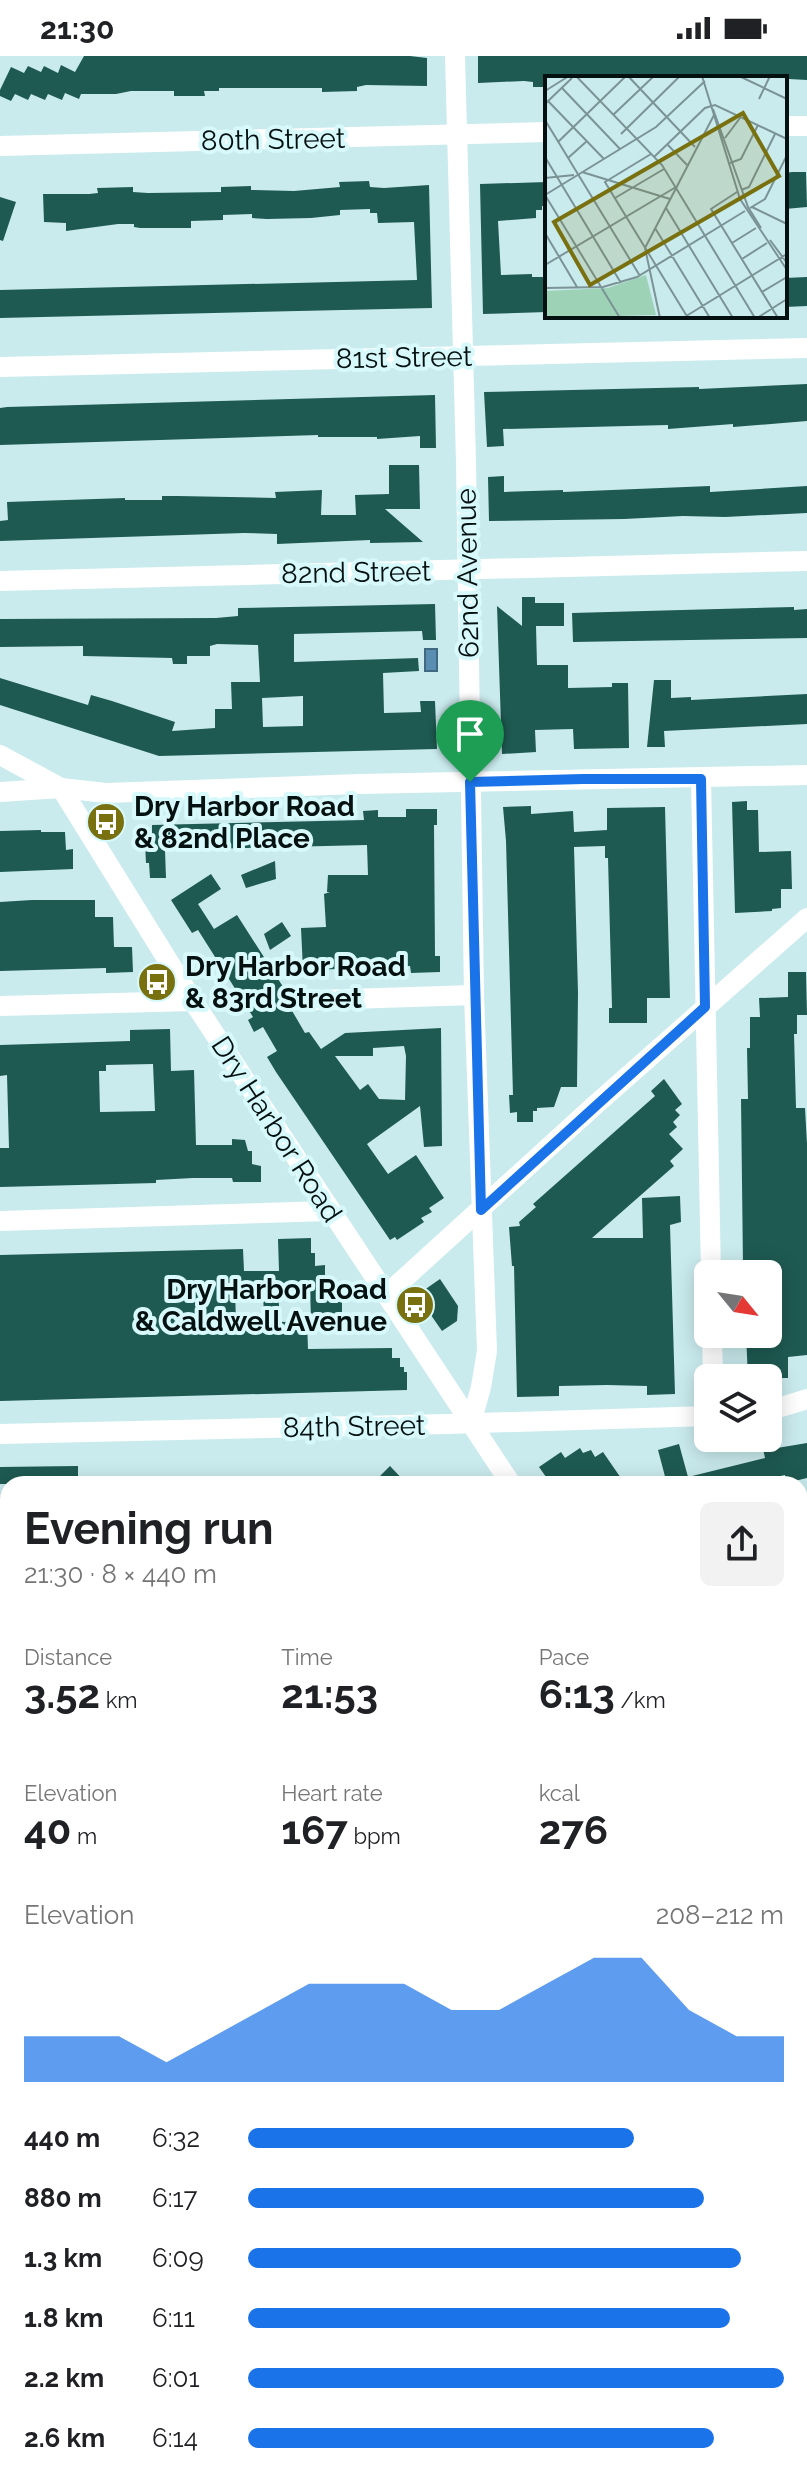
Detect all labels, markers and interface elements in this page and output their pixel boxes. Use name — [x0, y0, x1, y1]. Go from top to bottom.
text: 21:30 — [40, 11, 114, 46]
inset map — [545, 76, 787, 318]
street label: 80th Street — [201, 122, 346, 157]
street label: 81st Street — [336, 340, 473, 375]
street label: 62nd Avenue — [450, 488, 485, 658]
street label: 82nd Street — [281, 555, 432, 590]
pin — [436, 700, 504, 782]
icon: arrive — [448, 712, 492, 756]
place label: Dry Harbor Road & 82nd Place — [134, 790, 355, 855]
bus stop icon: Dry Harbor Road & 82nd Place — [85, 801, 127, 843]
place label: Dry Harbor Road & 83rd Street — [185, 950, 406, 1015]
bus stop icon: Dry Harbor Road & 83rd Street — [136, 961, 178, 1003]
street label: Dry Harbor Road — [204, 1030, 349, 1228]
north arrow — [694, 1260, 782, 1348]
map controls — [694, 1260, 782, 1452]
place label: Dry Harbor Road & Caldwell Avenue — [135, 1273, 387, 1338]
bus stop icon: Dry Harbor Road & Caldwell Avenue — [394, 1284, 436, 1326]
button: layers — [694, 1364, 782, 1452]
street label: 84th Street — [283, 1409, 426, 1444]
button: share — [700, 1502, 784, 1586]
text: Evening run — [24, 1503, 273, 1554]
text: 21:30 · 8 × 440 m — [24, 1559, 217, 1589]
text: Distance — [24, 1644, 112, 1670]
text: Time — [281, 1644, 333, 1670]
text: Pace — [539, 1644, 589, 1670]
text: 3.52 — [24, 1670, 100, 1717]
text: 21:53 — [281, 1670, 378, 1717]
text: 6:13 — [539, 1670, 615, 1717]
text: km — [100, 1687, 138, 1713]
text: /km — [615, 1687, 666, 1713]
text: Elevation — [24, 1780, 117, 1806]
text: Heart rate — [281, 1780, 383, 1806]
text: kcal — [539, 1780, 580, 1806]
text: 40 — [24, 1806, 71, 1853]
text: 167 — [281, 1806, 348, 1853]
text: 276 — [539, 1806, 608, 1853]
text: m — [71, 1823, 97, 1849]
text: bpm — [348, 1823, 401, 1849]
text: Elevation — [24, 1900, 134, 1930]
text: 208–212 m — [656, 1900, 784, 1930]
text: 440 m — [24, 2123, 100, 2153]
text: 6:32 — [152, 2123, 200, 2153]
text: 880 m — [24, 2183, 102, 2213]
text: 6:17 — [152, 2183, 197, 2213]
text: 1.3 km — [24, 2243, 102, 2273]
text: 6:09 — [152, 2243, 204, 2273]
text: 1.8 km — [24, 2303, 103, 2333]
text: 6:11 — [152, 2303, 195, 2333]
text: 2.2 km — [24, 2363, 104, 2393]
text: 6:01 — [152, 2363, 200, 2393]
text: 2.6 km — [24, 2423, 105, 2453]
text: 6:14 — [152, 2423, 198, 2453]

